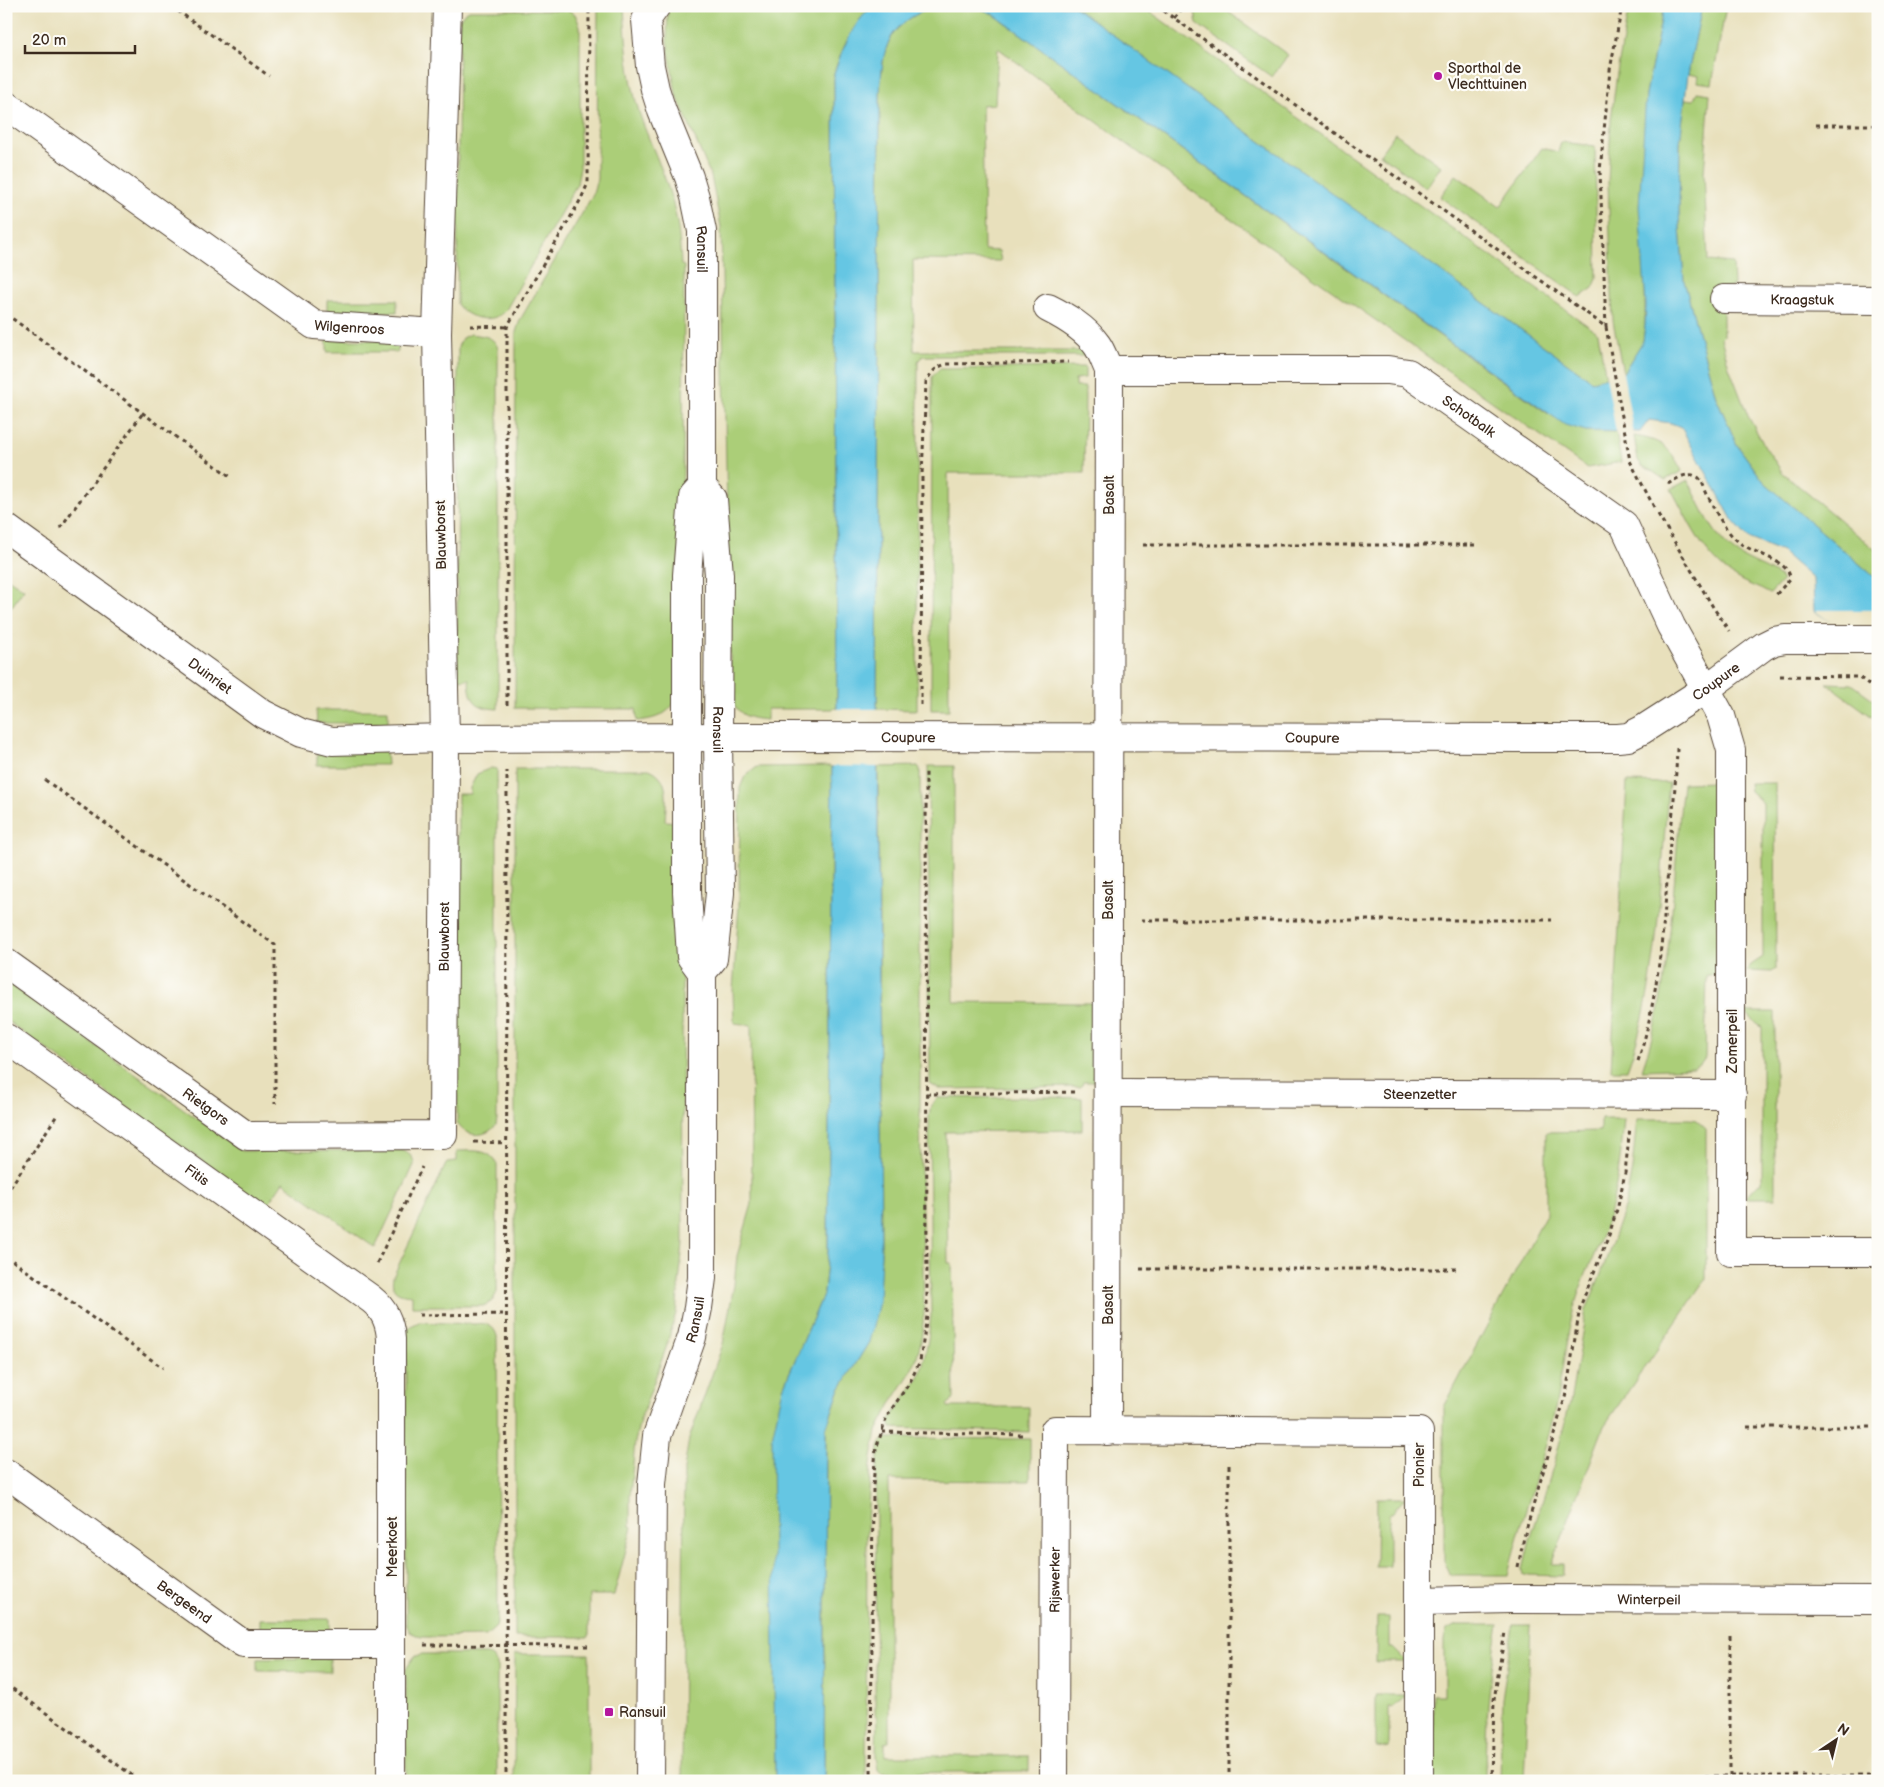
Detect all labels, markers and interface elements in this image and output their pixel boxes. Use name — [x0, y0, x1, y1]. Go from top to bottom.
scale bar — [25, 22, 135, 54]
text: 20 m — [32, 31, 66, 50]
place label: Sporthal de Vlechttuinen — [1448, 60, 1527, 93]
marker: Sporthal de Vlechttuinen — [1432, 70, 1444, 82]
street label: Ransuil — [693, 224, 711, 273]
street label: Kraagstuk — [1770, 291, 1834, 308]
street label: Wilgenroos — [314, 317, 385, 338]
street label: Schotbalk — [1439, 391, 1499, 441]
street label: Basalt — [1101, 474, 1118, 515]
street label: Blauwborst — [432, 499, 450, 570]
street label: Duinriet — [185, 654, 236, 698]
street label: Coupure — [1689, 659, 1743, 704]
street label: Ransuil — [709, 706, 727, 753]
street label: Coupure — [881, 729, 935, 746]
street label: Coupure — [1285, 729, 1339, 746]
street label: Basalt — [1100, 879, 1117, 920]
street label: Blauwborst — [435, 901, 453, 972]
street label: Zomerpeil — [1724, 1009, 1741, 1074]
street label: Rietgors — [179, 1084, 233, 1129]
street label: Steenzetter — [1383, 1085, 1458, 1103]
street label: Fitis — [182, 1160, 213, 1189]
street label: Basalt — [1100, 1284, 1117, 1325]
street label: Ransuil — [682, 1295, 708, 1345]
street label: Pionier — [1411, 1442, 1428, 1487]
street label: Meerkoet — [384, 1516, 401, 1577]
street label: Rijswerker — [1046, 1546, 1063, 1613]
street label: Bergeend — [154, 1576, 215, 1627]
street label: Winterpeil — [1617, 1591, 1681, 1608]
place label: Ransuil — [619, 1704, 666, 1721]
marker: Ransuil — [603, 1706, 615, 1718]
north arrow — [1812, 1714, 1862, 1764]
text: N — [1834, 1720, 1852, 1740]

